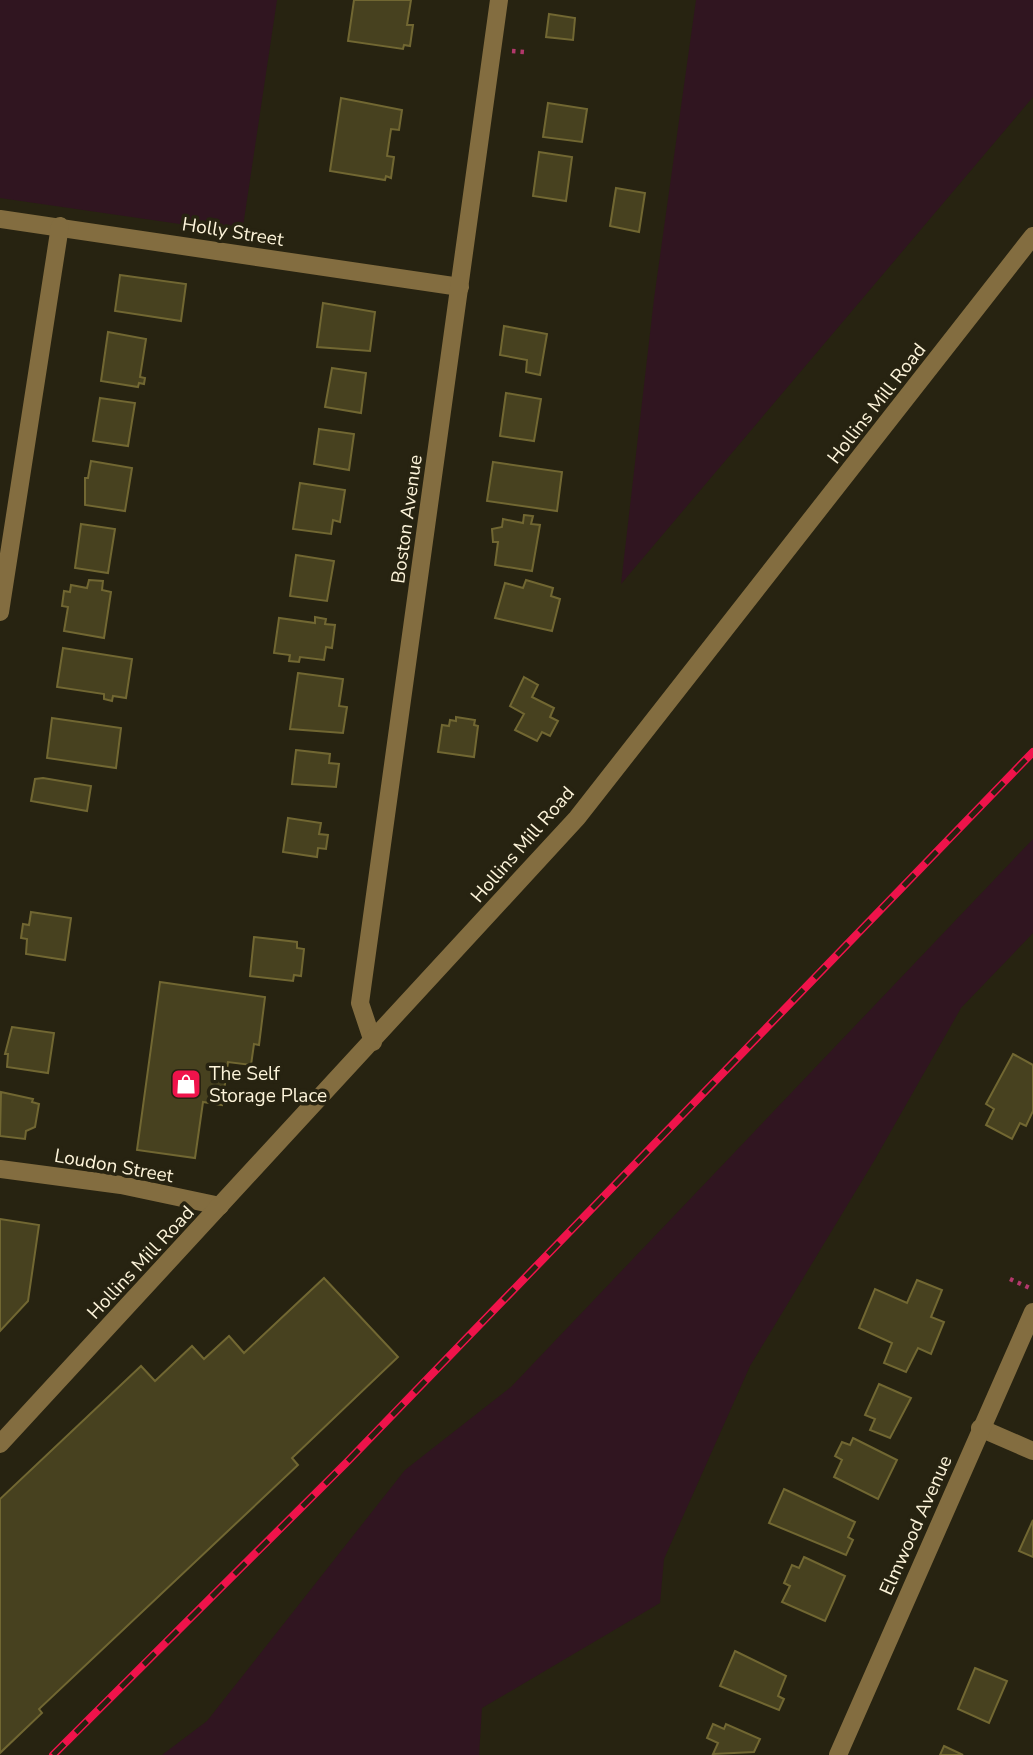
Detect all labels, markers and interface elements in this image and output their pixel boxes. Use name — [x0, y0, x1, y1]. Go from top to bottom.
street label: Holly Street — [180, 211, 286, 253]
street label: Hollins Mill Road — [821, 338, 932, 469]
street label: Boston Avenue — [385, 453, 429, 585]
street label: Hollins Mill Road — [465, 781, 581, 908]
place label: The Self Storage Place — [209, 1061, 327, 1109]
shop icon: The Self Storage Place — [169, 1067, 203, 1101]
street label: Loudon Street — [52, 1143, 176, 1189]
street label: Hollins Mill Road — [81, 1200, 200, 1325]
street label: Elmwood Avenue — [873, 1451, 958, 1599]

